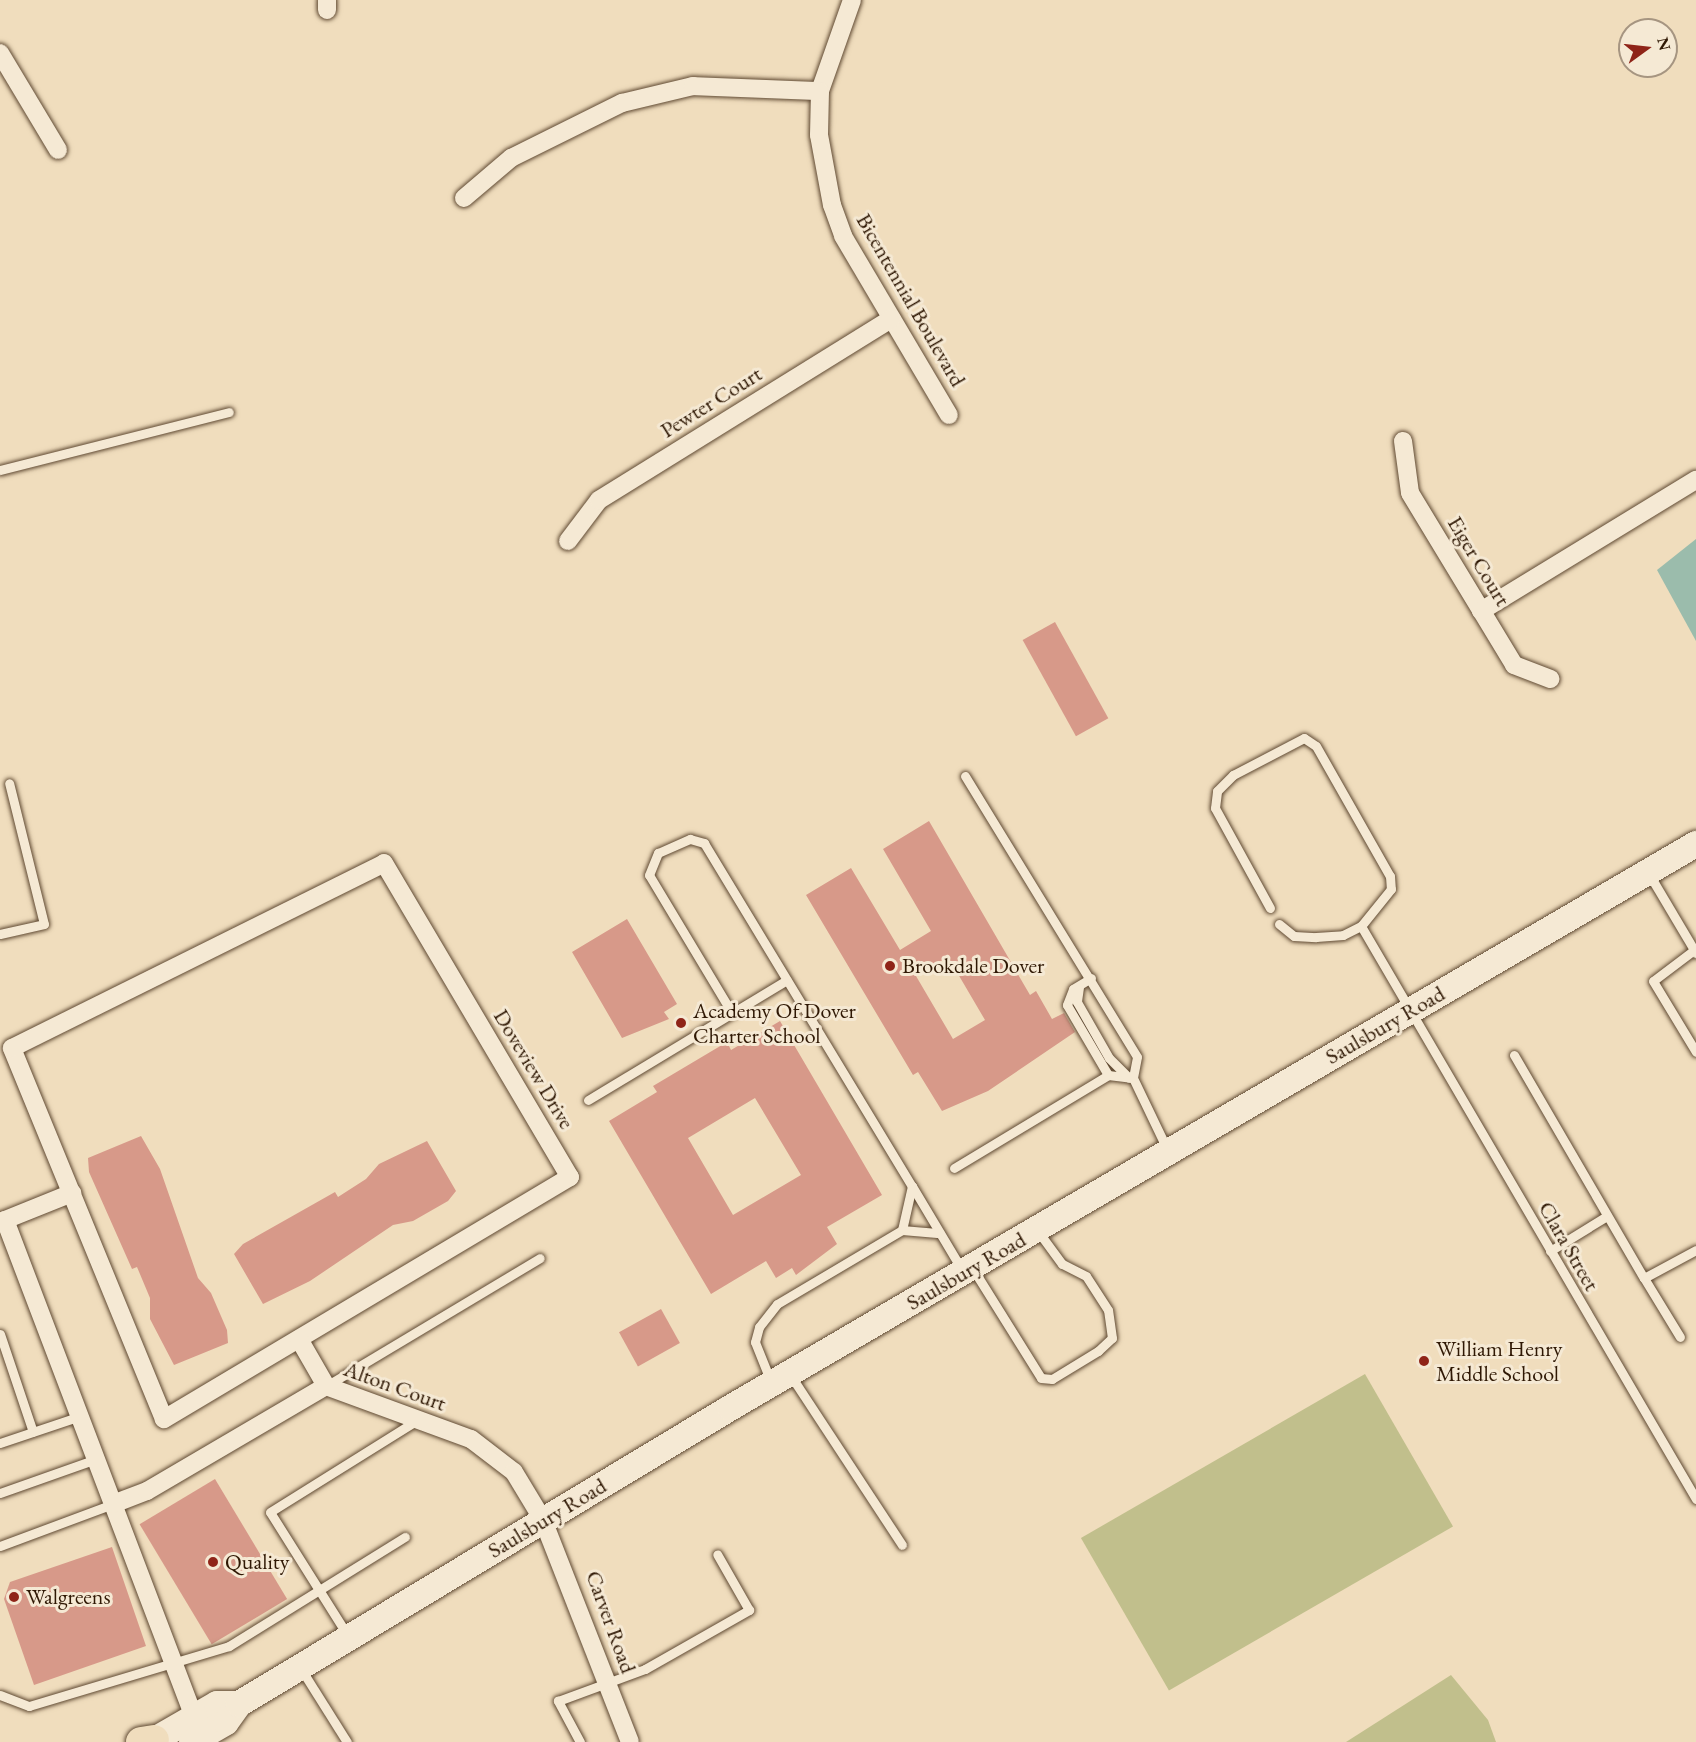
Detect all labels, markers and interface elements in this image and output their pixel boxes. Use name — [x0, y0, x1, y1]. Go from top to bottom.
north arrow — [1618, 18, 1678, 78]
text: N — [1652, 35, 1676, 53]
street label: Bicentennial Boulevard — [851, 209, 971, 391]
street label: Pewter Court — [656, 361, 766, 443]
street label: Eiger Court — [1442, 511, 1516, 611]
place label: Brookdale Dover — [902, 953, 1044, 979]
marker: Brookdale Dover — [883, 959, 897, 973]
street label: Saulsbury Road — [1321, 980, 1449, 1070]
place label: Academy Of Dover Charter School — [693, 997, 856, 1048]
street label: Doveview Drive — [488, 1004, 580, 1134]
marker: Academy Of Dover Charter School — [674, 1016, 688, 1030]
street label: Clara Street — [1533, 1197, 1605, 1295]
street label: Saulsbury Road — [902, 1226, 1030, 1316]
place label: William Henry Middle School — [1436, 1335, 1562, 1386]
marker: William Henry Middle School — [1417, 1354, 1431, 1368]
street label: Alton Court — [340, 1355, 450, 1417]
street label: Saulsbury Road — [483, 1472, 611, 1564]
place label: Quality — [225, 1549, 289, 1575]
marker: Quality — [206, 1555, 220, 1569]
street label: Carver Road — [580, 1567, 642, 1677]
place label: Walgreens — [26, 1584, 111, 1610]
marker: Walgreens — [7, 1590, 21, 1604]

